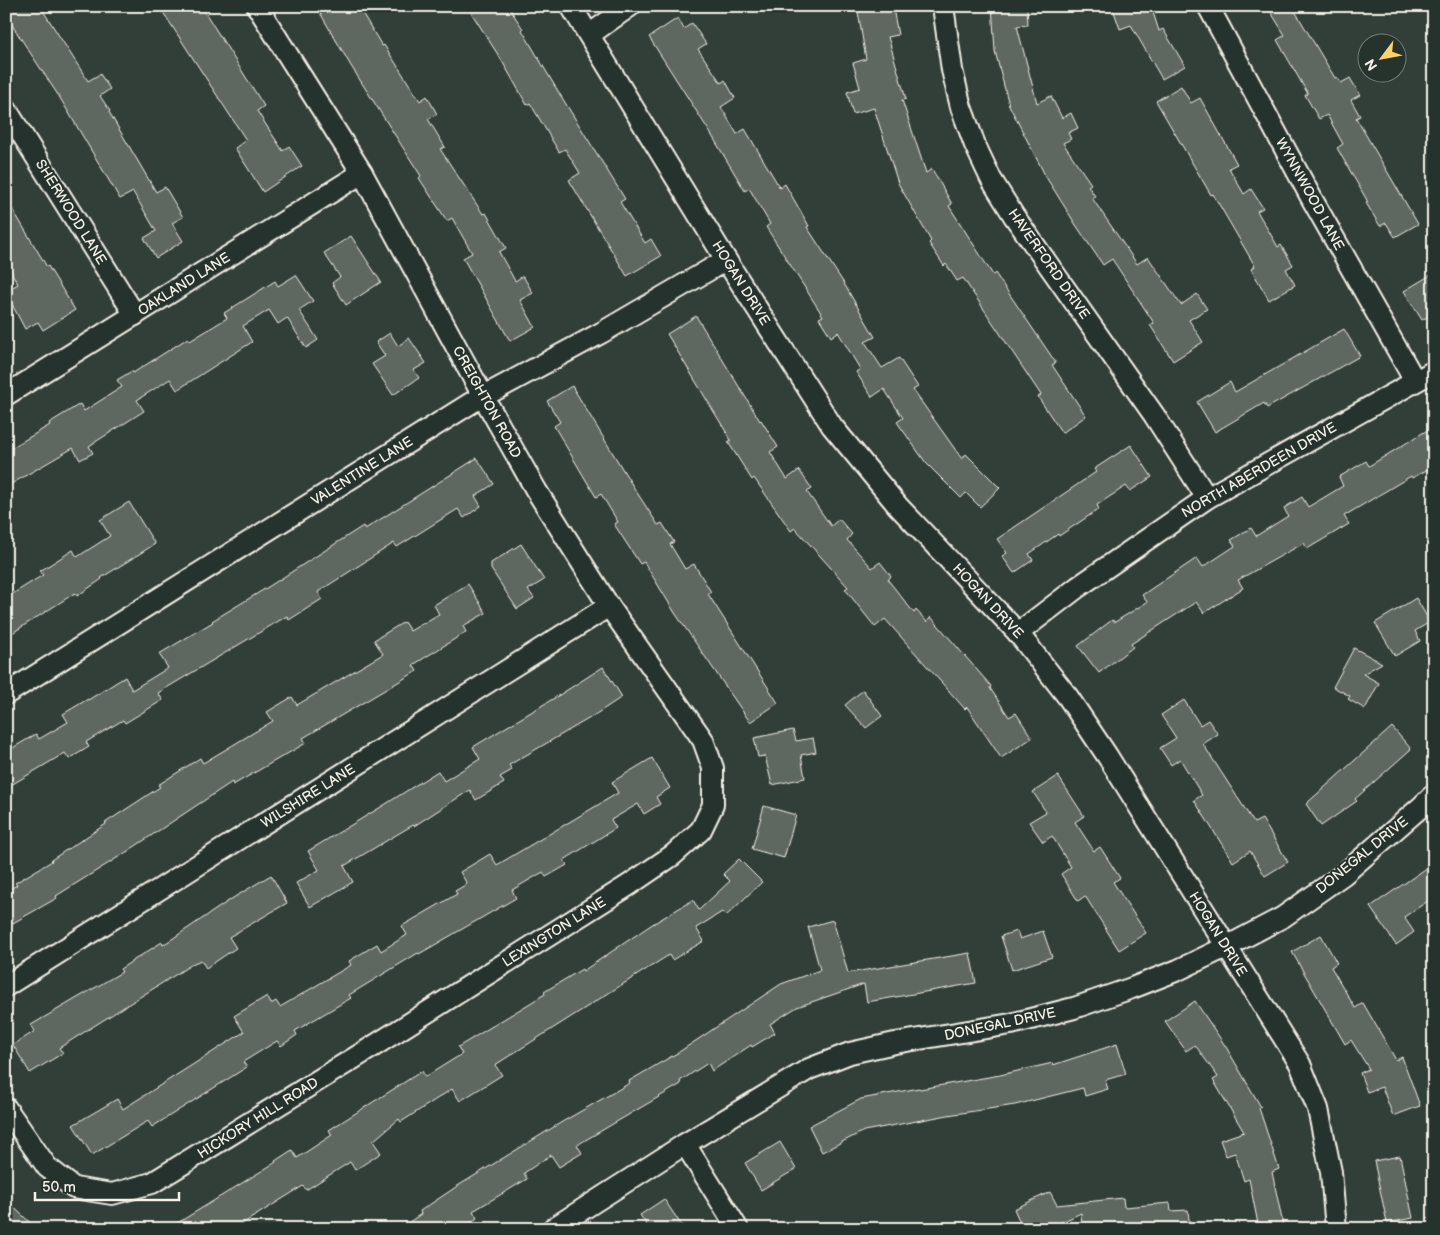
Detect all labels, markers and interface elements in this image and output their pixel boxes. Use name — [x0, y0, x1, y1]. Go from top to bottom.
north arrow — [1358, 32, 1408, 82]
text: N — [1361, 56, 1381, 74]
street label: WYNNWOOD LANE — [1272, 135, 1348, 253]
street label: SHERWOOD LANE — [32, 156, 110, 268]
street label: HAVERFORD DRIVE — [1005, 206, 1093, 322]
street label: HOGAN DRIVE — [708, 238, 774, 328]
street label: OAKLAND LANE — [135, 249, 233, 319]
street label: CREIGHTON ROAD — [449, 343, 525, 461]
street label: NORTH ABERDEEN DRIVE — [1178, 419, 1340, 521]
street label: VALENTINE LANE — [308, 433, 416, 509]
street label: HOGAN DRIVE — [949, 560, 1027, 642]
street label: WILSHIRE LANE — [258, 760, 358, 832]
street label: DONEGAL DRIVE — [1313, 813, 1411, 897]
street label: HOGAN DRIVE — [1185, 889, 1251, 979]
street label: LEXINGTON LANE — [499, 893, 609, 971]
street label: DONEGAL DRIVE — [943, 1004, 1057, 1044]
street label: HICKORY HILL ROAD — [194, 1074, 322, 1162]
scale bar — [35, 1170, 179, 1202]
text: 50 m — [42, 1178, 76, 1197]

